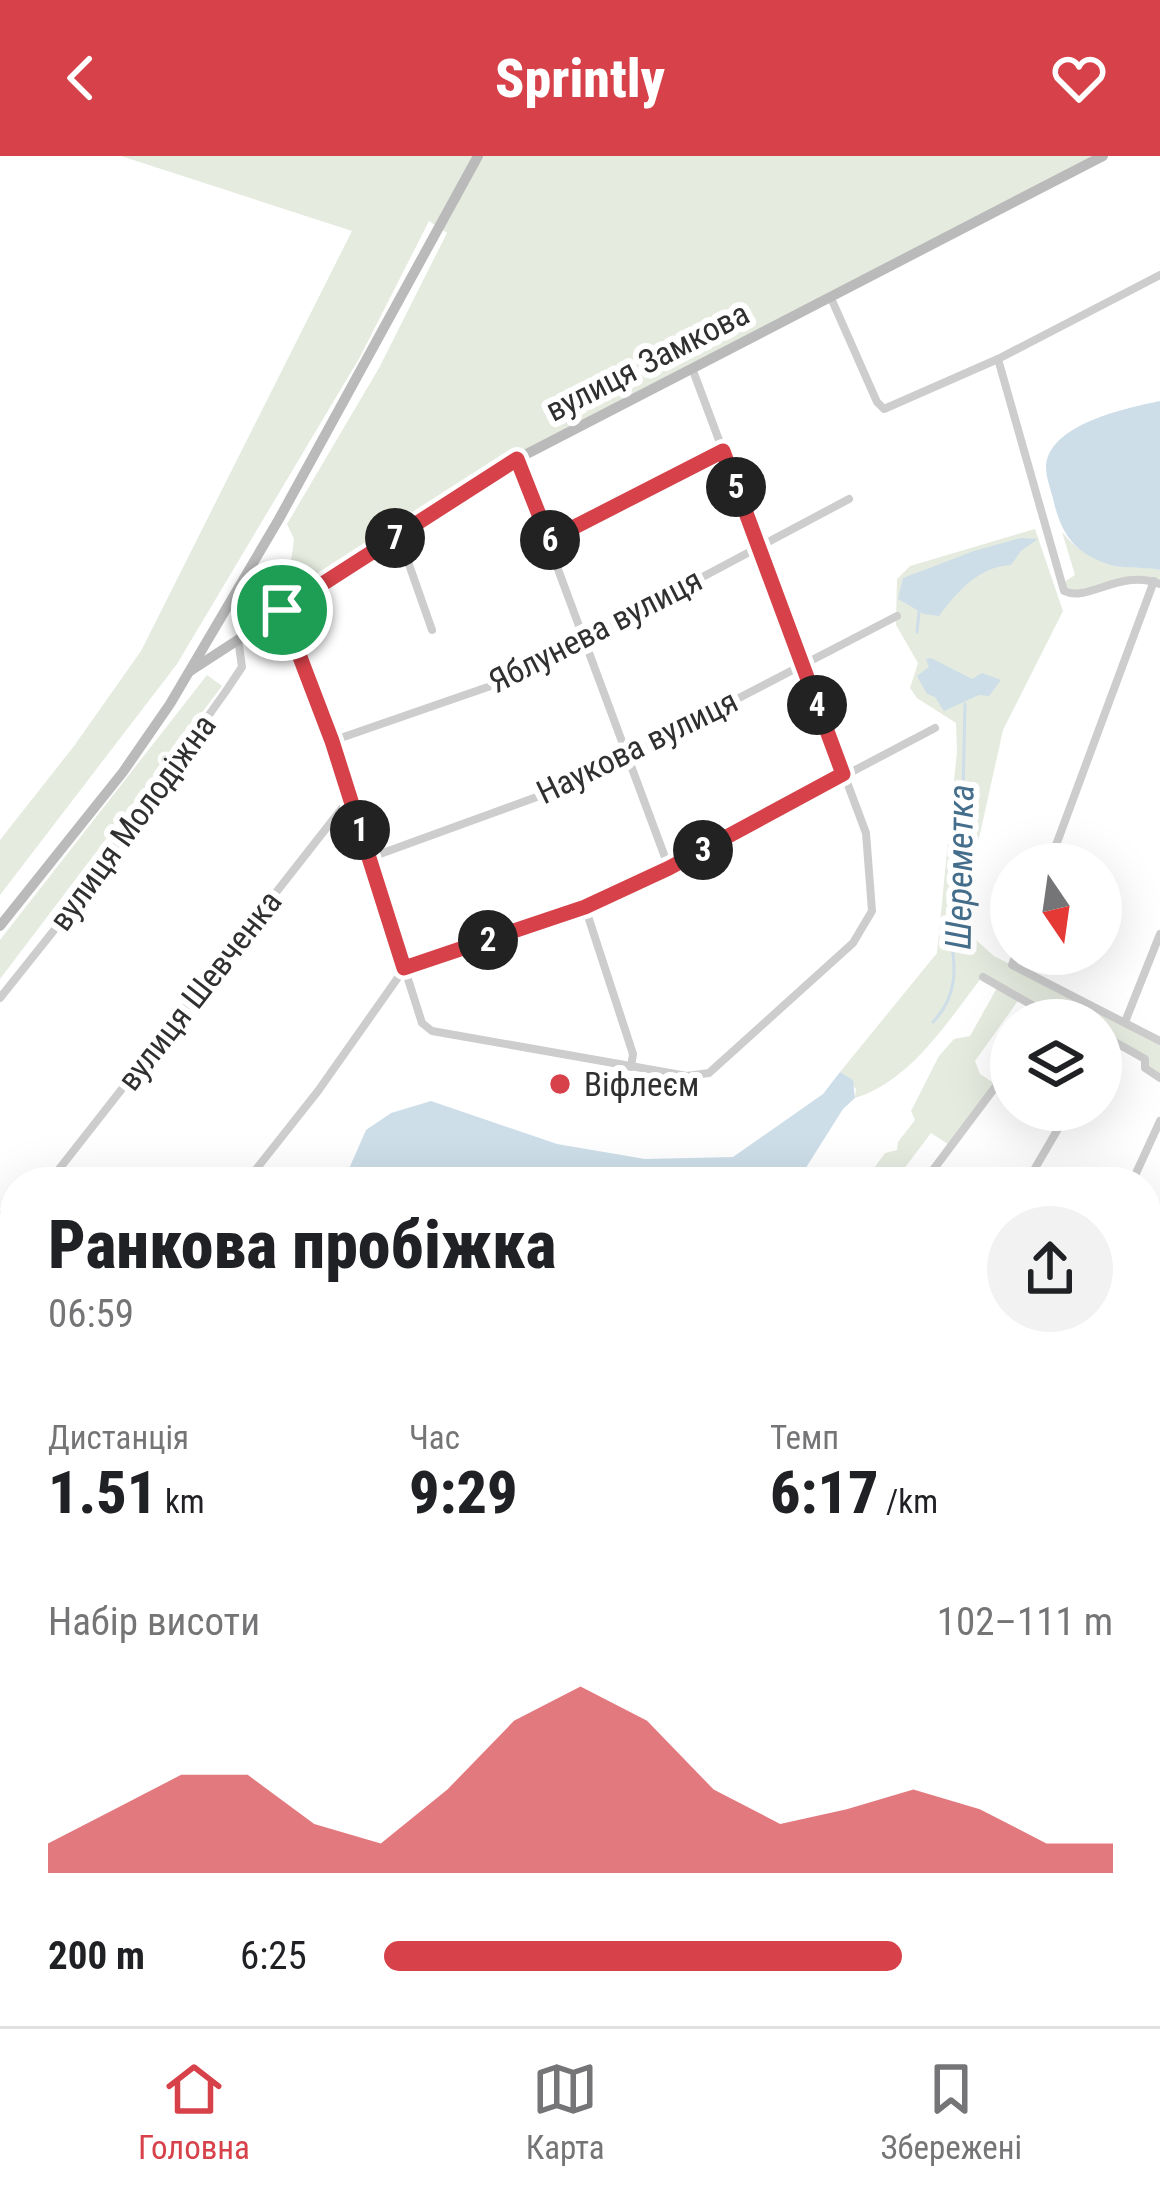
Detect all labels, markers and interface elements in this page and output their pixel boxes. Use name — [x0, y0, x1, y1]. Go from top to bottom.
icon: back — [48, 45, 114, 111]
icon: heart — [1046, 45, 1112, 111]
text: Sprintly — [495, 47, 665, 110]
street label: вулиця Замкова — [539, 293, 755, 429]
pin: 5 — [706, 457, 766, 517]
text: 5 — [728, 467, 744, 506]
pin: 7 — [365, 508, 425, 568]
pin: 6 — [520, 510, 580, 570]
text: 7 — [387, 518, 403, 557]
text: 6 — [542, 520, 558, 559]
pin — [231, 559, 333, 661]
street label: Яблунева вулиця — [482, 560, 708, 701]
icon: arrive — [249, 577, 315, 643]
pin: 4 — [787, 675, 847, 735]
street label: Наукова вулиця — [531, 681, 744, 812]
text: 4 — [809, 685, 825, 724]
street label: вулиця Молодіжна — [41, 707, 224, 938]
water label: Шереметка — [938, 784, 982, 950]
pin: 1 — [330, 800, 390, 860]
text: 1 — [352, 810, 368, 849]
pin: 3 — [673, 820, 733, 880]
text: 3 — [695, 830, 711, 869]
north arrow — [990, 843, 1122, 975]
map controls — [990, 843, 1122, 1131]
street label: вулиця Шевченка — [109, 883, 290, 1098]
pin: 2 — [458, 910, 518, 970]
text: 2 — [480, 920, 496, 959]
button: layers — [990, 999, 1122, 1131]
place label: Віфлеєм — [584, 1065, 699, 1104]
marker: Віфлеєм — [547, 1071, 573, 1097]
button: share — [987, 1206, 1113, 1332]
text: Ранкова пробіжка — [48, 1207, 556, 1284]
text: 06:59 — [48, 1291, 134, 1337]
text: Дистанція — [48, 1418, 189, 1457]
text: Час — [409, 1418, 460, 1457]
text: Темп — [770, 1418, 839, 1457]
text: 1.51 — [48, 1457, 157, 1528]
text: 9:29 — [409, 1457, 517, 1528]
text: 6:17 — [770, 1457, 878, 1528]
text: km — [157, 1482, 205, 1521]
text: /km — [878, 1482, 938, 1521]
text: Набір висоти — [48, 1599, 260, 1645]
text: 102–111 m — [937, 1599, 1113, 1645]
text: 200 m — [48, 1933, 145, 1979]
text: 6:25 — [240, 1933, 307, 1979]
tab: Головна — [138, 2056, 250, 2167]
tab: Карта — [526, 2056, 605, 2167]
tab: Збережені — [880, 2056, 1022, 2167]

